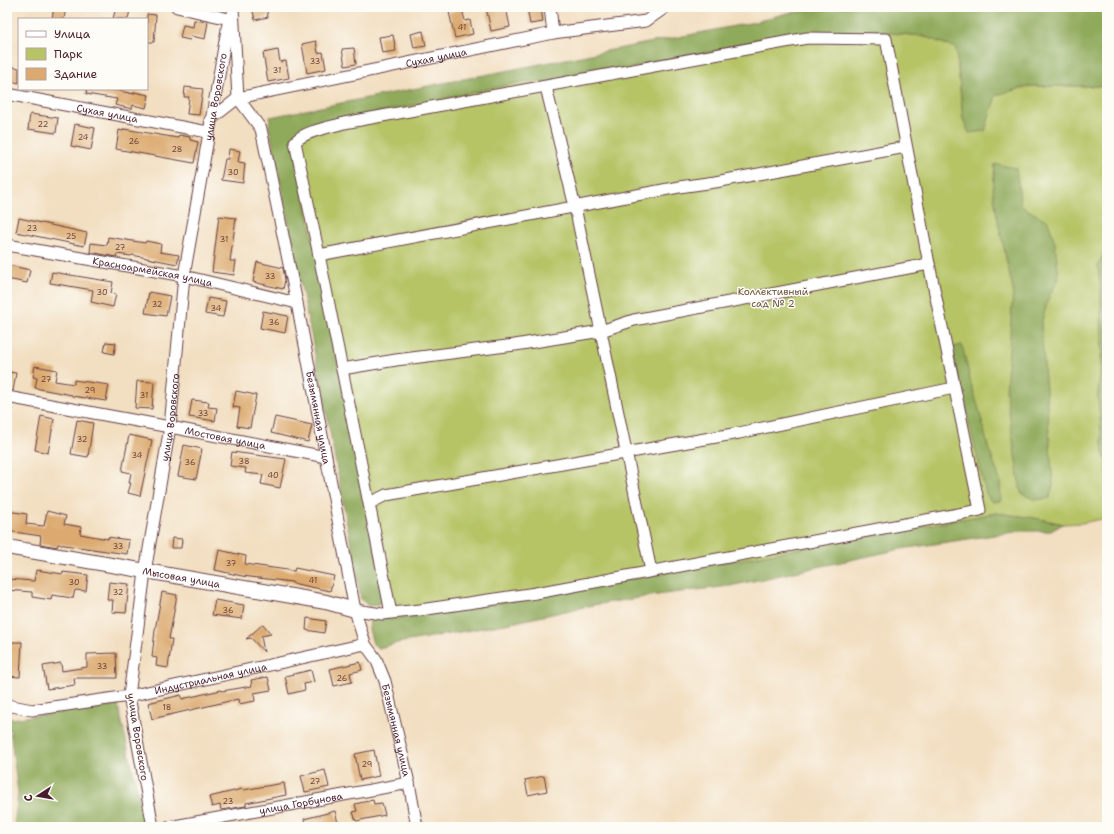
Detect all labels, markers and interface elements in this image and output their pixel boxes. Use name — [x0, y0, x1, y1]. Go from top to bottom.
legend — [18, 18, 148, 90]
house number: 41 — [458, 22, 466, 33]
text: Улица — [54, 26, 91, 42]
street label: Сухая улица — [404, 44, 469, 70]
text: Парк — [54, 46, 83, 62]
street label: улица Воровского — [201, 52, 229, 141]
house number: 33 — [310, 56, 320, 67]
house number: 31 — [273, 65, 281, 76]
text: Здание — [54, 66, 98, 82]
street label: Сухая улица — [75, 101, 140, 125]
house number: 22 — [38, 119, 49, 130]
house number: 24 — [78, 132, 89, 143]
house number: 26 — [129, 136, 140, 147]
house number: 28 — [172, 144, 182, 155]
house number: 30 — [227, 167, 239, 178]
house number: 23 — [27, 223, 37, 234]
house number: 25 — [66, 231, 76, 242]
house number: 31 — [220, 234, 228, 245]
house number: 27 — [115, 242, 126, 253]
street label: Красноармейская улица — [92, 254, 215, 289]
house number: 33 — [265, 271, 275, 282]
park label: Коллективный сад № 2 — [738, 285, 809, 310]
house number: 30 — [96, 287, 108, 298]
house number: 32 — [152, 299, 163, 310]
house number: 34 — [211, 303, 222, 314]
house number: 36 — [269, 317, 280, 328]
street label: Безымянная улица — [303, 370, 334, 466]
street label: улица Воровского — [158, 373, 181, 462]
house number: 27 — [41, 374, 52, 385]
house number: 29 — [85, 385, 95, 396]
house number: 31 — [140, 390, 148, 401]
house number: 33 — [198, 408, 208, 419]
street label: Мостовая улица — [184, 423, 268, 452]
house number: 32 — [77, 434, 88, 445]
house number: 34 — [132, 450, 143, 461]
house number: 38 — [239, 456, 249, 467]
house number: 36 — [185, 457, 196, 468]
house number: 40 — [267, 470, 279, 481]
house number: 33 — [113, 541, 123, 552]
house number: 37 — [226, 558, 237, 569]
street label: Мысовая улица — [142, 564, 222, 590]
house number: 41 — [309, 575, 317, 586]
house number: 30 — [68, 577, 80, 588]
house number: 32 — [113, 587, 124, 598]
house number: 36 — [223, 605, 234, 616]
street label: Индустриальная улица — [153, 659, 269, 697]
house number: 33 — [97, 661, 107, 672]
house number: 26 — [337, 673, 348, 684]
street label: Безымянная улица — [379, 682, 414, 778]
street label: улица Воровского — [125, 692, 151, 782]
house number: 18 — [163, 702, 171, 713]
house number: 29 — [362, 759, 372, 770]
north arrow — [18, 776, 58, 816]
house number: 27 — [310, 776, 321, 787]
street label: улица Горбунова — [258, 789, 344, 817]
text: С — [21, 793, 37, 803]
house number: 23 — [223, 796, 233, 807]

